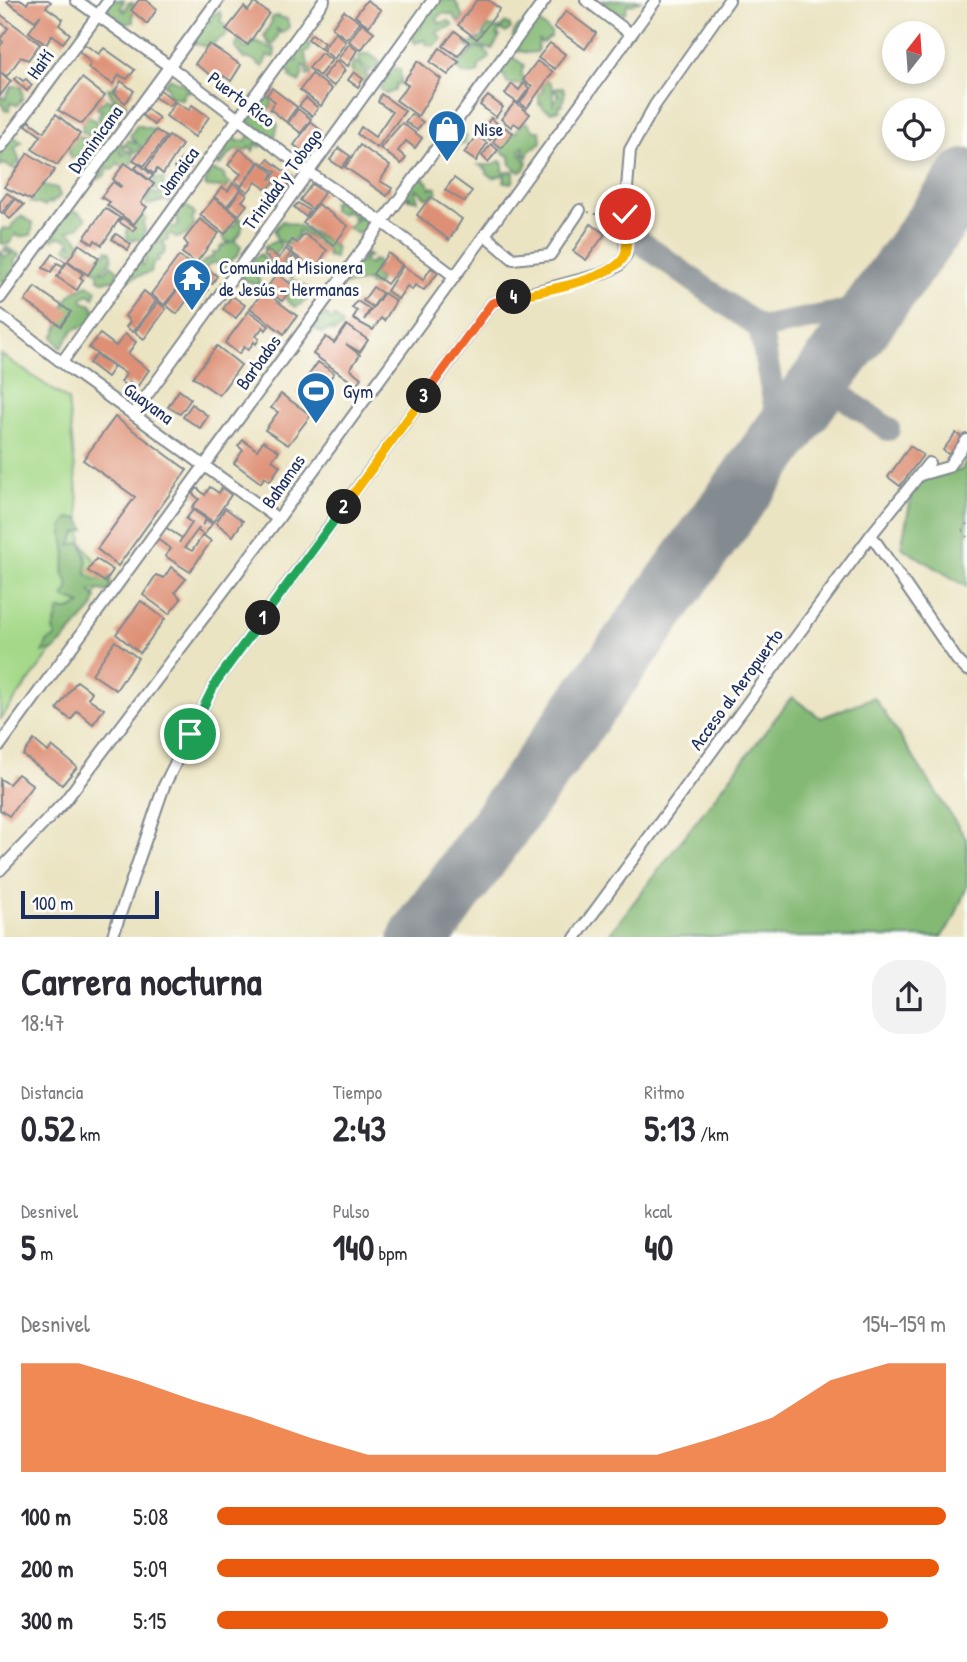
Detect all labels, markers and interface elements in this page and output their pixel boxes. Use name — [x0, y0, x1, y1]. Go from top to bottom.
north arrow — [882, 21, 945, 84]
map controls — [882, 21, 945, 161]
street label: Haití — [20, 44, 60, 84]
street label: Puerto Rico — [203, 65, 281, 133]
button: locate — [882, 98, 945, 161]
street label: Dominicana — [62, 100, 129, 178]
shop icon: Nise — [426, 108, 468, 163]
place label: Nise — [474, 116, 504, 142]
street label: Trinidad y Tobago — [236, 122, 328, 235]
street label: Jamaica — [152, 141, 205, 200]
pin — [595, 184, 655, 244]
icon: check — [606, 195, 644, 233]
place label: Comunidad Misionera de Jesús - Hermanas — [219, 254, 363, 302]
temple icon: Comunidad Misionera de Jesús - Hermanas — [171, 257, 213, 312]
pin: 4 — [496, 280, 532, 314]
text: 4 — [510, 283, 517, 309]
street label: Barbados — [229, 329, 287, 395]
sports icon: Gym — [295, 370, 337, 425]
street label: Guayana — [119, 376, 180, 430]
place label: Gym — [343, 378, 373, 404]
pin: 3 — [406, 378, 442, 414]
text: 3 — [419, 382, 428, 408]
street label: Bahamas — [255, 449, 311, 513]
pin: 2 — [326, 490, 362, 524]
text: 2 — [339, 493, 348, 519]
pin: 1 — [246, 600, 280, 636]
text: 1 — [259, 604, 266, 630]
street label: Acceso al Aeropuerto — [683, 623, 789, 755]
pin — [160, 704, 220, 764]
icon: arrive — [171, 715, 209, 753]
scale bar — [21, 888, 159, 920]
text: 100 m — [32, 890, 73, 916]
text: Carrera nocturna — [21, 955, 262, 1007]
button: share — [872, 960, 946, 1034]
text: 18:47 — [21, 1007, 65, 1038]
text: Distancia — [21, 1079, 83, 1105]
text: Tiempo — [333, 1079, 382, 1105]
text: Ritmo — [644, 1079, 684, 1105]
text: 0.52 — [21, 1105, 75, 1152]
text: 2:43 — [333, 1105, 386, 1152]
text: 5:13 — [644, 1105, 696, 1152]
text: km — [75, 1121, 101, 1147]
text: /km — [696, 1121, 729, 1147]
text: Desnivel — [21, 1198, 78, 1224]
text: Pulso — [333, 1198, 369, 1224]
text: kcal — [644, 1198, 672, 1224]
text: 5 — [21, 1224, 36, 1271]
text: 140 — [333, 1224, 374, 1271]
text: 40 — [644, 1224, 673, 1271]
text: m — [36, 1240, 53, 1266]
text: bpm — [374, 1240, 407, 1266]
text: Desnivel — [21, 1308, 90, 1339]
text: 154–159 m — [862, 1308, 946, 1339]
text: 100 m — [21, 1501, 71, 1532]
text: 5:08 — [133, 1501, 168, 1532]
text: 200 m — [21, 1553, 73, 1584]
text: 5:09 — [133, 1553, 167, 1584]
text: 300 m — [21, 1605, 73, 1636]
text: 5:15 — [133, 1605, 166, 1636]

